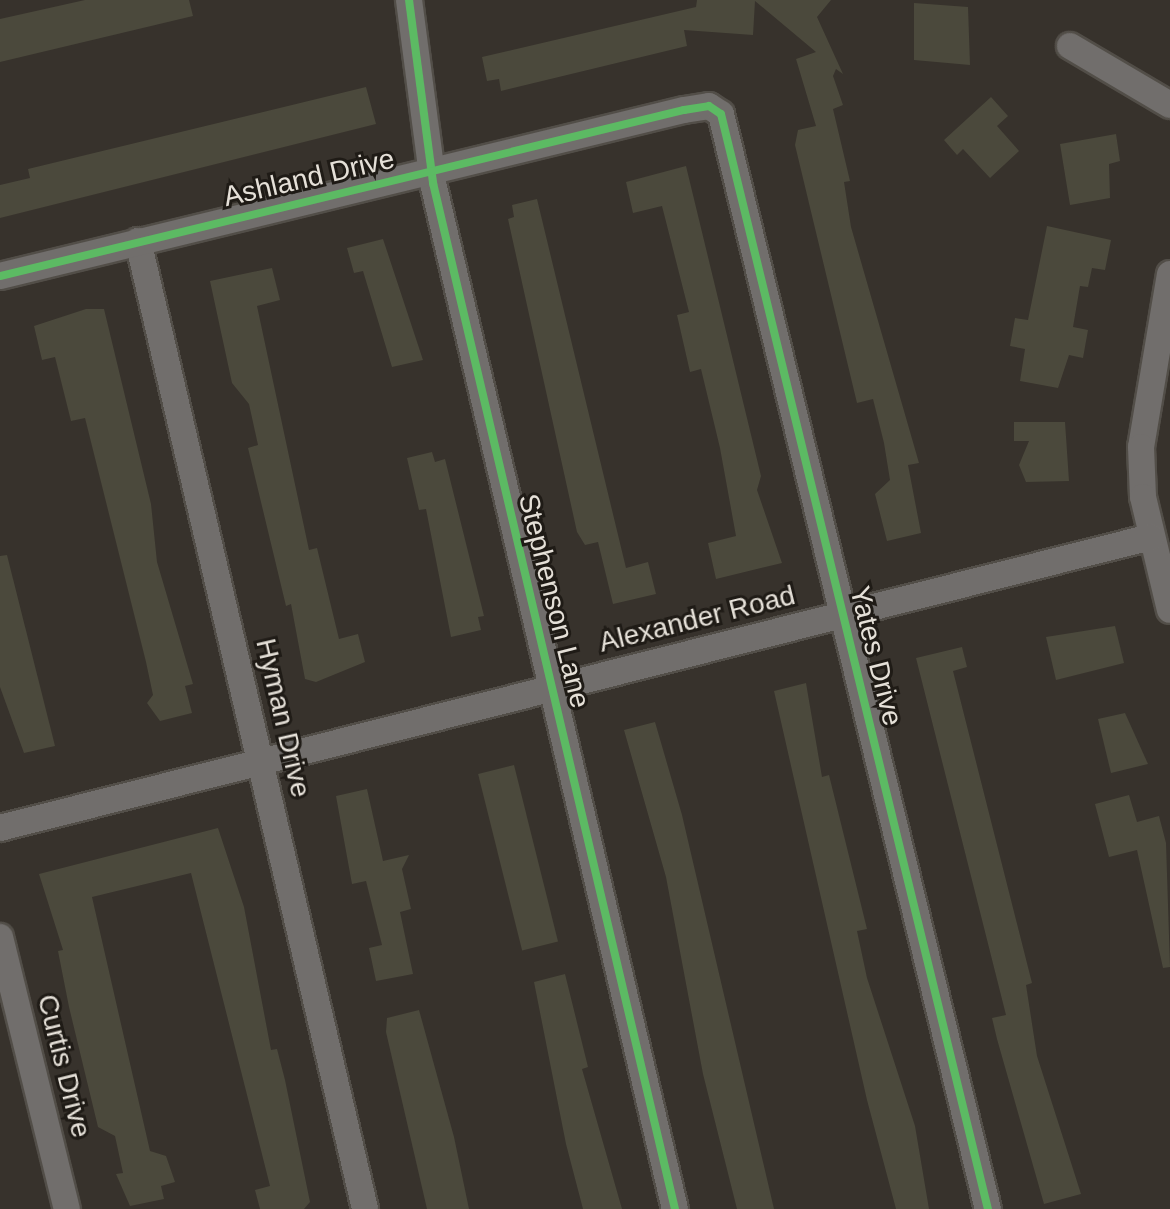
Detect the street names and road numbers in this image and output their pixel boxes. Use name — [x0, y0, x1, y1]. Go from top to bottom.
street label: Ashland Drive — [220, 142, 398, 214]
street label: Stephenson Lane — [511, 490, 597, 712]
street label: Alexander Road — [596, 578, 798, 660]
street label: Yates Drive — [842, 583, 910, 729]
street label: Hyman Drive — [248, 635, 318, 801]
street label: Curtis Drive — [30, 991, 98, 1141]

